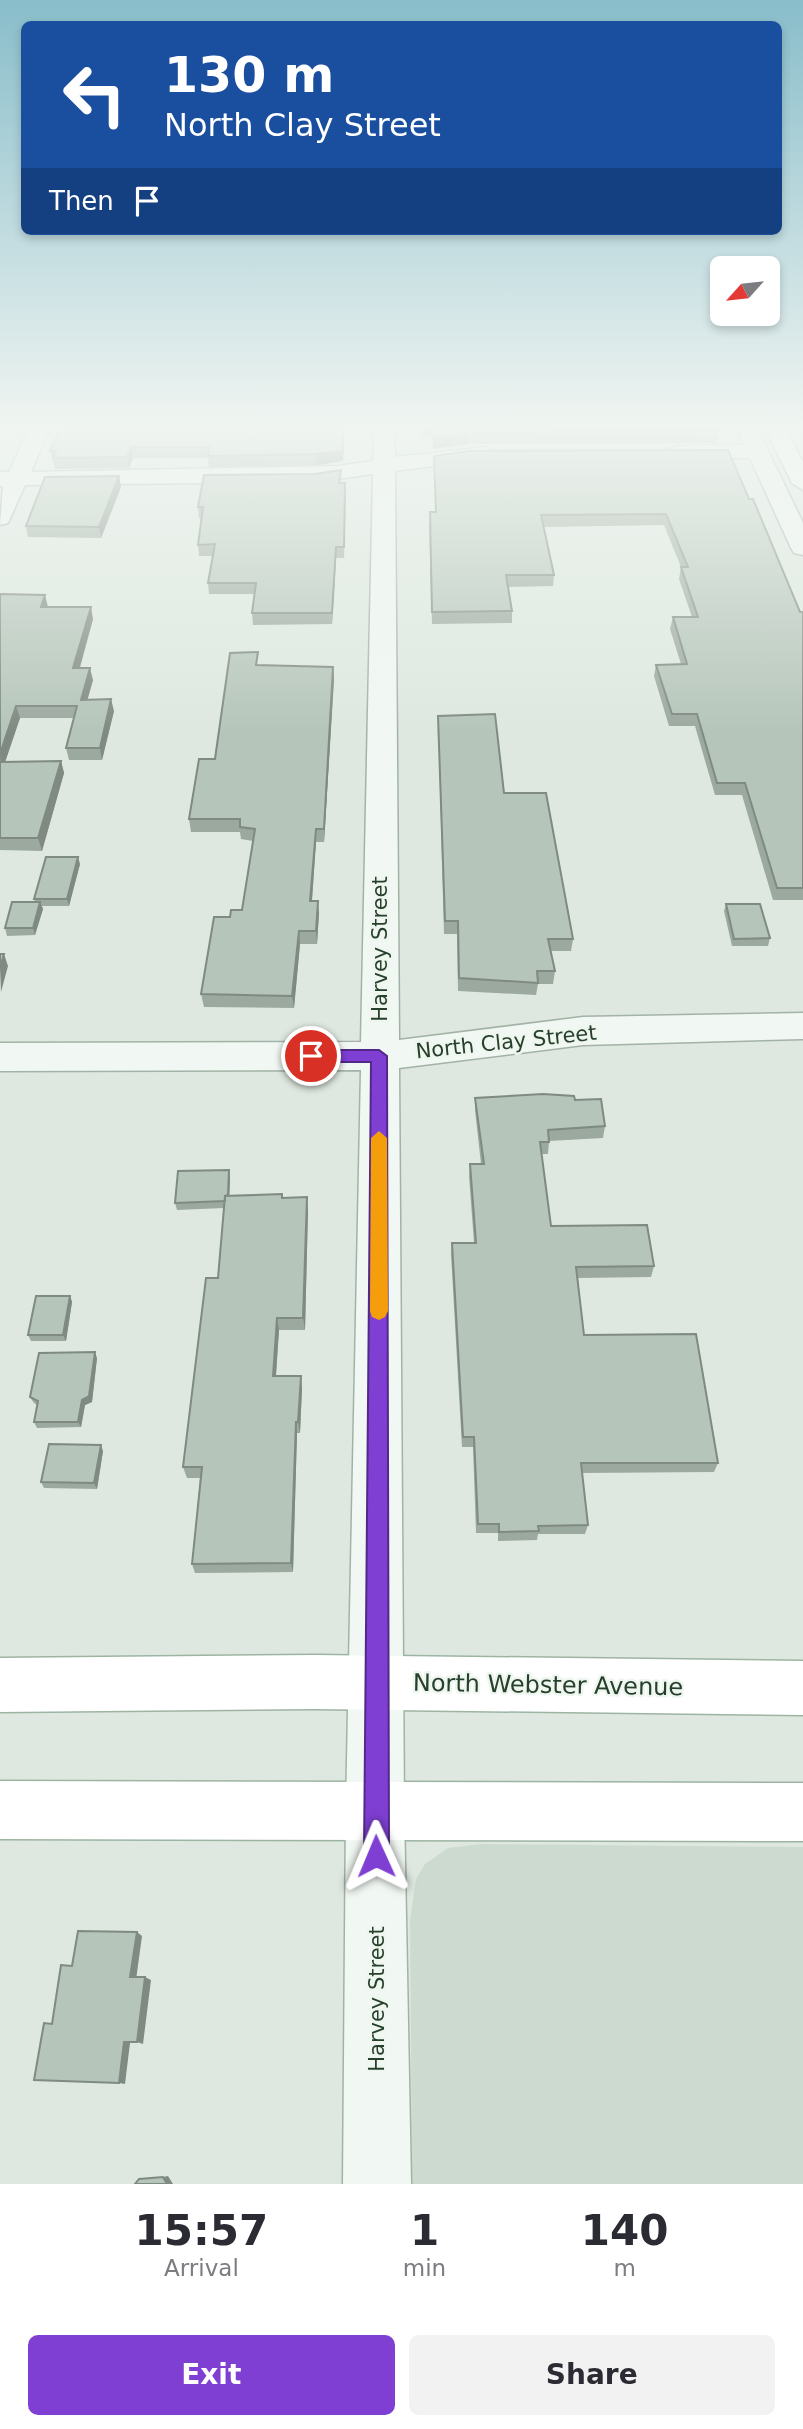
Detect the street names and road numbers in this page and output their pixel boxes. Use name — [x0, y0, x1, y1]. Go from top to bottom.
street label: Harvey Street — [368, 876, 392, 1022]
street label: North Clay Street — [414, 1021, 598, 1063]
street label: North Webster Avenue — [413, 1669, 683, 1701]
street label: Harvey Street — [365, 1926, 389, 2072]

